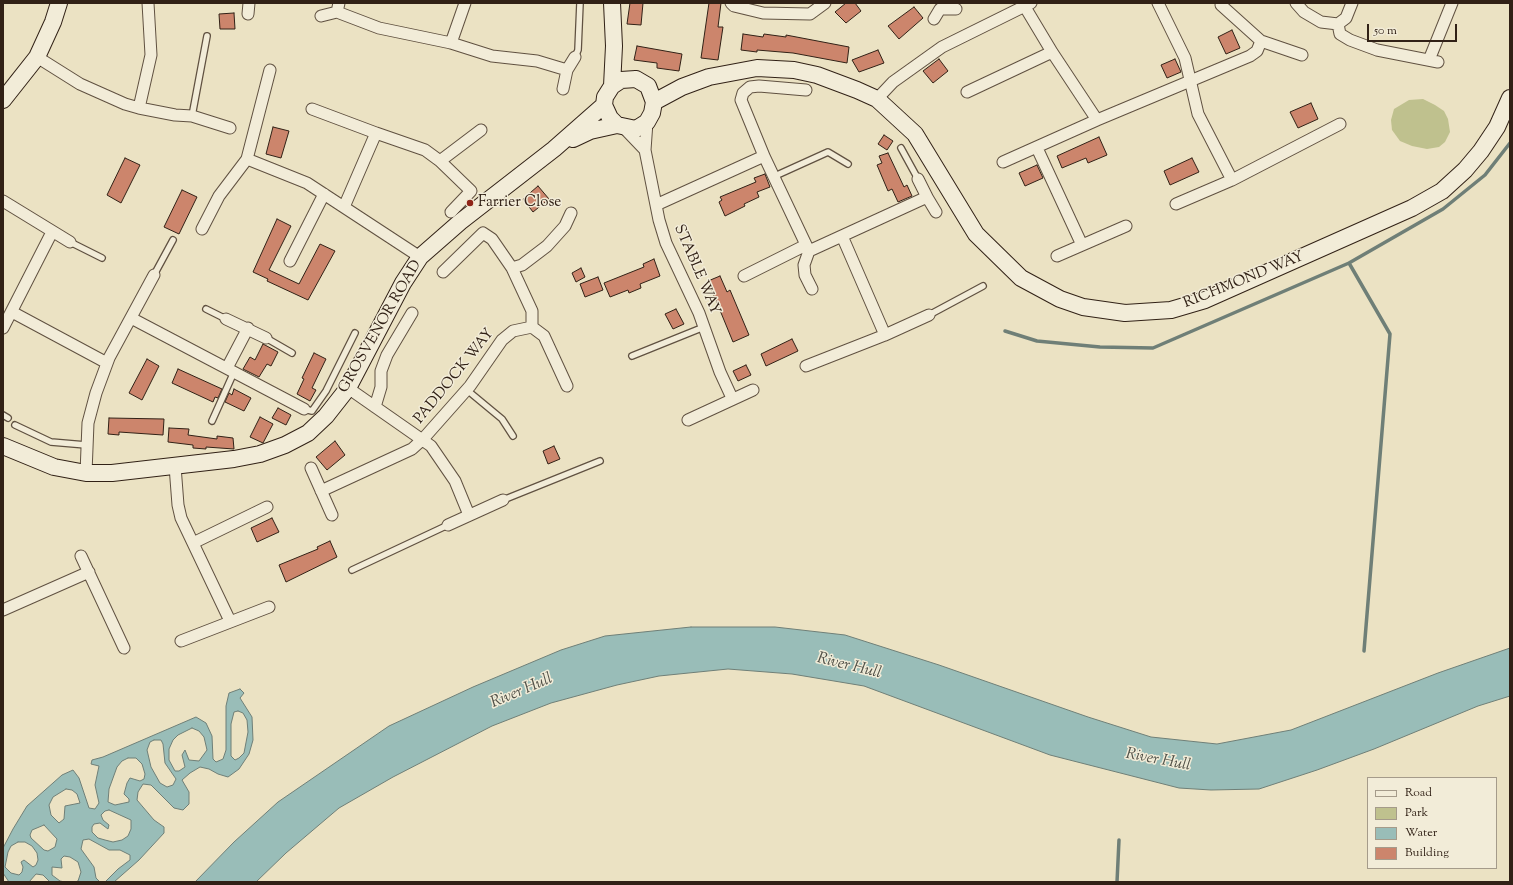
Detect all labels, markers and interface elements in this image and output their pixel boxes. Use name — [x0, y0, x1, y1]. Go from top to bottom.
scale bar — [1369, 16, 1459, 42]
text: 50 m — [1374, 22, 1397, 40]
place label: Farrier Close — [478, 194, 561, 212]
marker: Farrier Close — [465, 198, 475, 208]
street label: STABLE WAY — [669, 222, 723, 318]
street label: RICHMOND WAY — [1181, 249, 1307, 313]
street label: GROSVENOR ROAD — [336, 257, 426, 397]
street label: PADDOCK WAY — [411, 326, 499, 428]
water label: River Hull — [815, 650, 883, 684]
water label: River Hull — [488, 670, 556, 714]
water label: River Hull — [1124, 745, 1192, 777]
legend — [1367, 777, 1497, 869]
text: Road — [1405, 784, 1432, 802]
text: Park — [1405, 804, 1428, 822]
text: Water — [1405, 824, 1437, 842]
text: Building — [1405, 844, 1449, 862]

